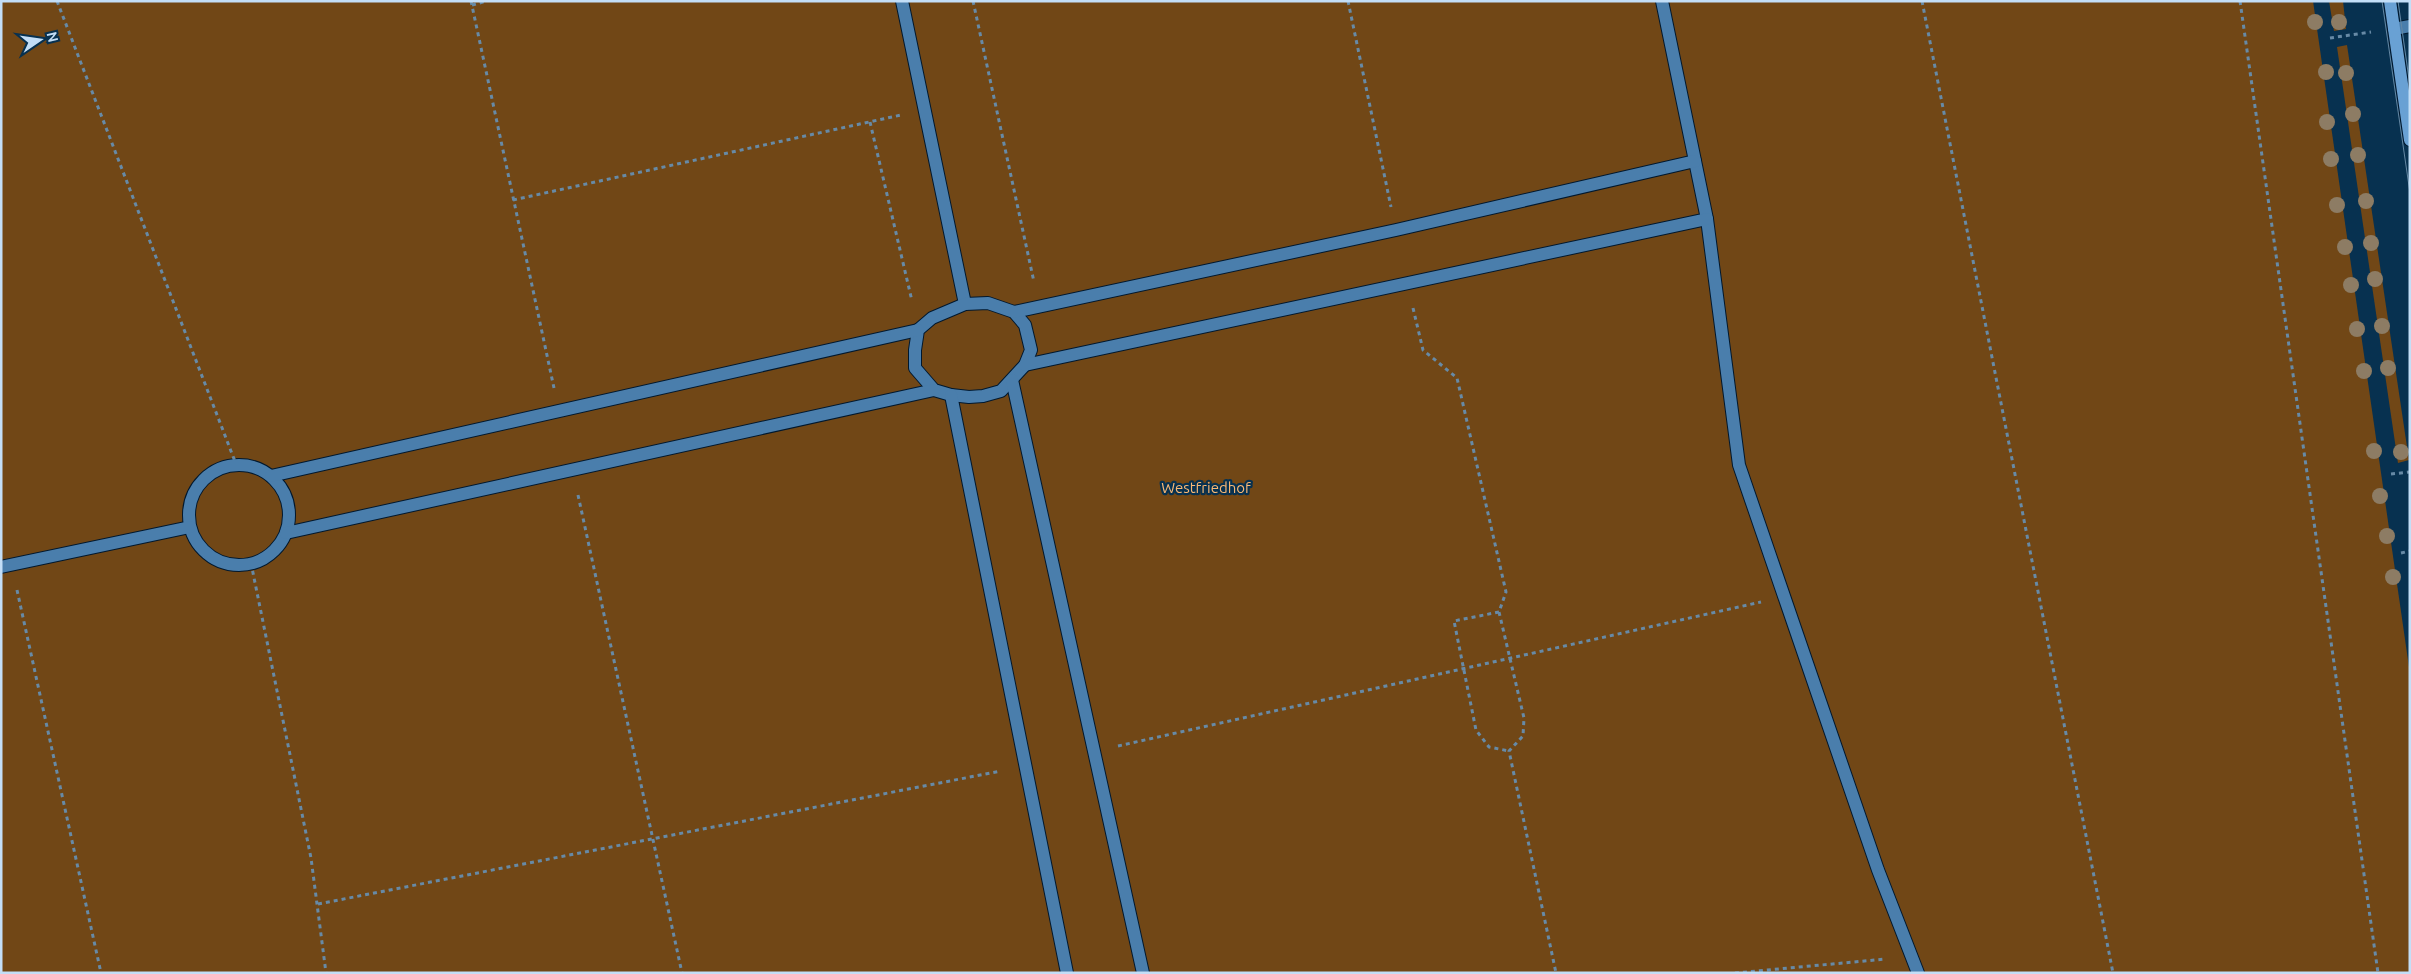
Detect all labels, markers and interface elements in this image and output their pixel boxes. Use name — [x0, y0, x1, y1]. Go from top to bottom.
north arrow — [15, 15, 65, 65]
text: N — [44, 30, 62, 44]
park label: Westfriedhof — [1161, 479, 1251, 496]

